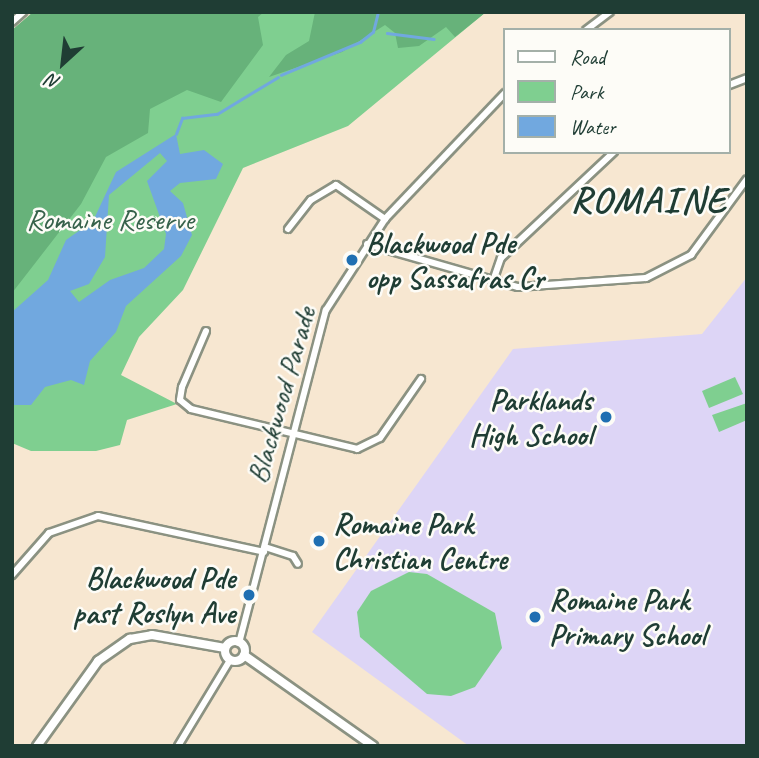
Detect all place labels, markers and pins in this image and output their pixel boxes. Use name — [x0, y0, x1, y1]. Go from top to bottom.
place label: Blackwood Pde opp Sassafras Cr — [366, 225, 543, 296]
marker: Blackwood Pde opp Sassafras Cr — [344, 252, 360, 268]
place label: Parklands High School — [470, 382, 592, 452]
marker: Parklands High School — [598, 409, 614, 425]
place label: Romaine Park Christian Centre — [333, 506, 507, 576]
marker: Romaine Park Christian Centre — [311, 533, 327, 549]
place label: Blackwood Pde past Roslyn Ave — [73, 560, 235, 630]
place label: Romaine Park Primary School — [549, 582, 705, 652]
marker: Blackwood Pde past Roslyn Ave — [241, 587, 257, 603]
marker: Romaine Park Primary School — [527, 609, 543, 625]

